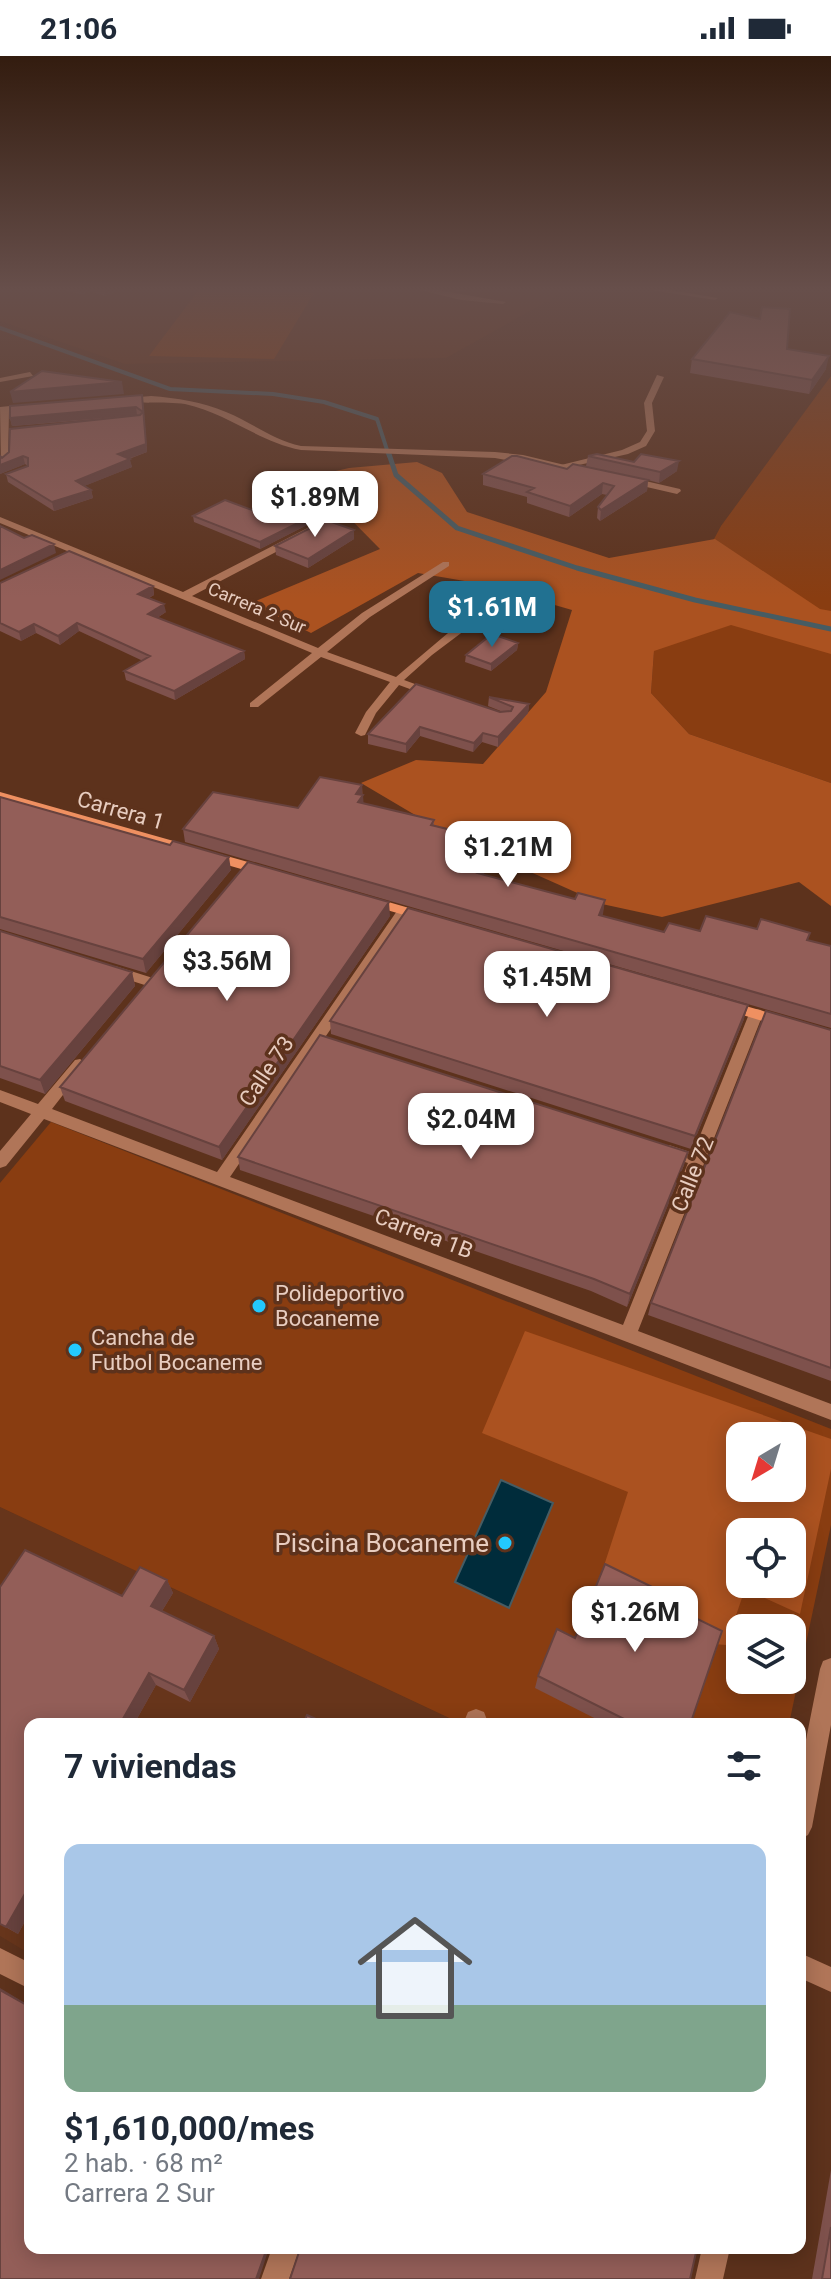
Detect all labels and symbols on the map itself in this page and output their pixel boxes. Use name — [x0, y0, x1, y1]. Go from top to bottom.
pin: $1.89M — [250, 471, 380, 539]
street label: Carrera 2 Sur — [205, 577, 309, 638]
pin: $1.61M — [427, 581, 557, 649]
street label: Carrera 1 — [74, 786, 167, 835]
pin: $1.21M — [443, 821, 573, 889]
pin: $3.56M — [162, 935, 292, 1003]
pin: $1.45M — [482, 951, 612, 1019]
street label: Calle 73 — [234, 1032, 299, 1111]
pin: $2.04M — [406, 1093, 536, 1161]
street label: Calle 72 — [666, 1133, 719, 1215]
street label: Carrera 1B — [371, 1203, 476, 1264]
place label: Polideportivo Bocaneme — [275, 1281, 405, 1331]
marker: Polideportivo Bocaneme — [250, 1297, 268, 1315]
place label: Cancha de Futbol Bocaneme — [91, 1325, 262, 1375]
marker: Cancha de Futbol Bocaneme — [66, 1341, 84, 1359]
north arrow — [726, 1422, 806, 1502]
place label: Piscina Bocaneme — [274, 1528, 489, 1558]
marker: Piscina Bocaneme — [496, 1534, 514, 1552]
pin: $1.26M — [570, 1586, 700, 1654]

